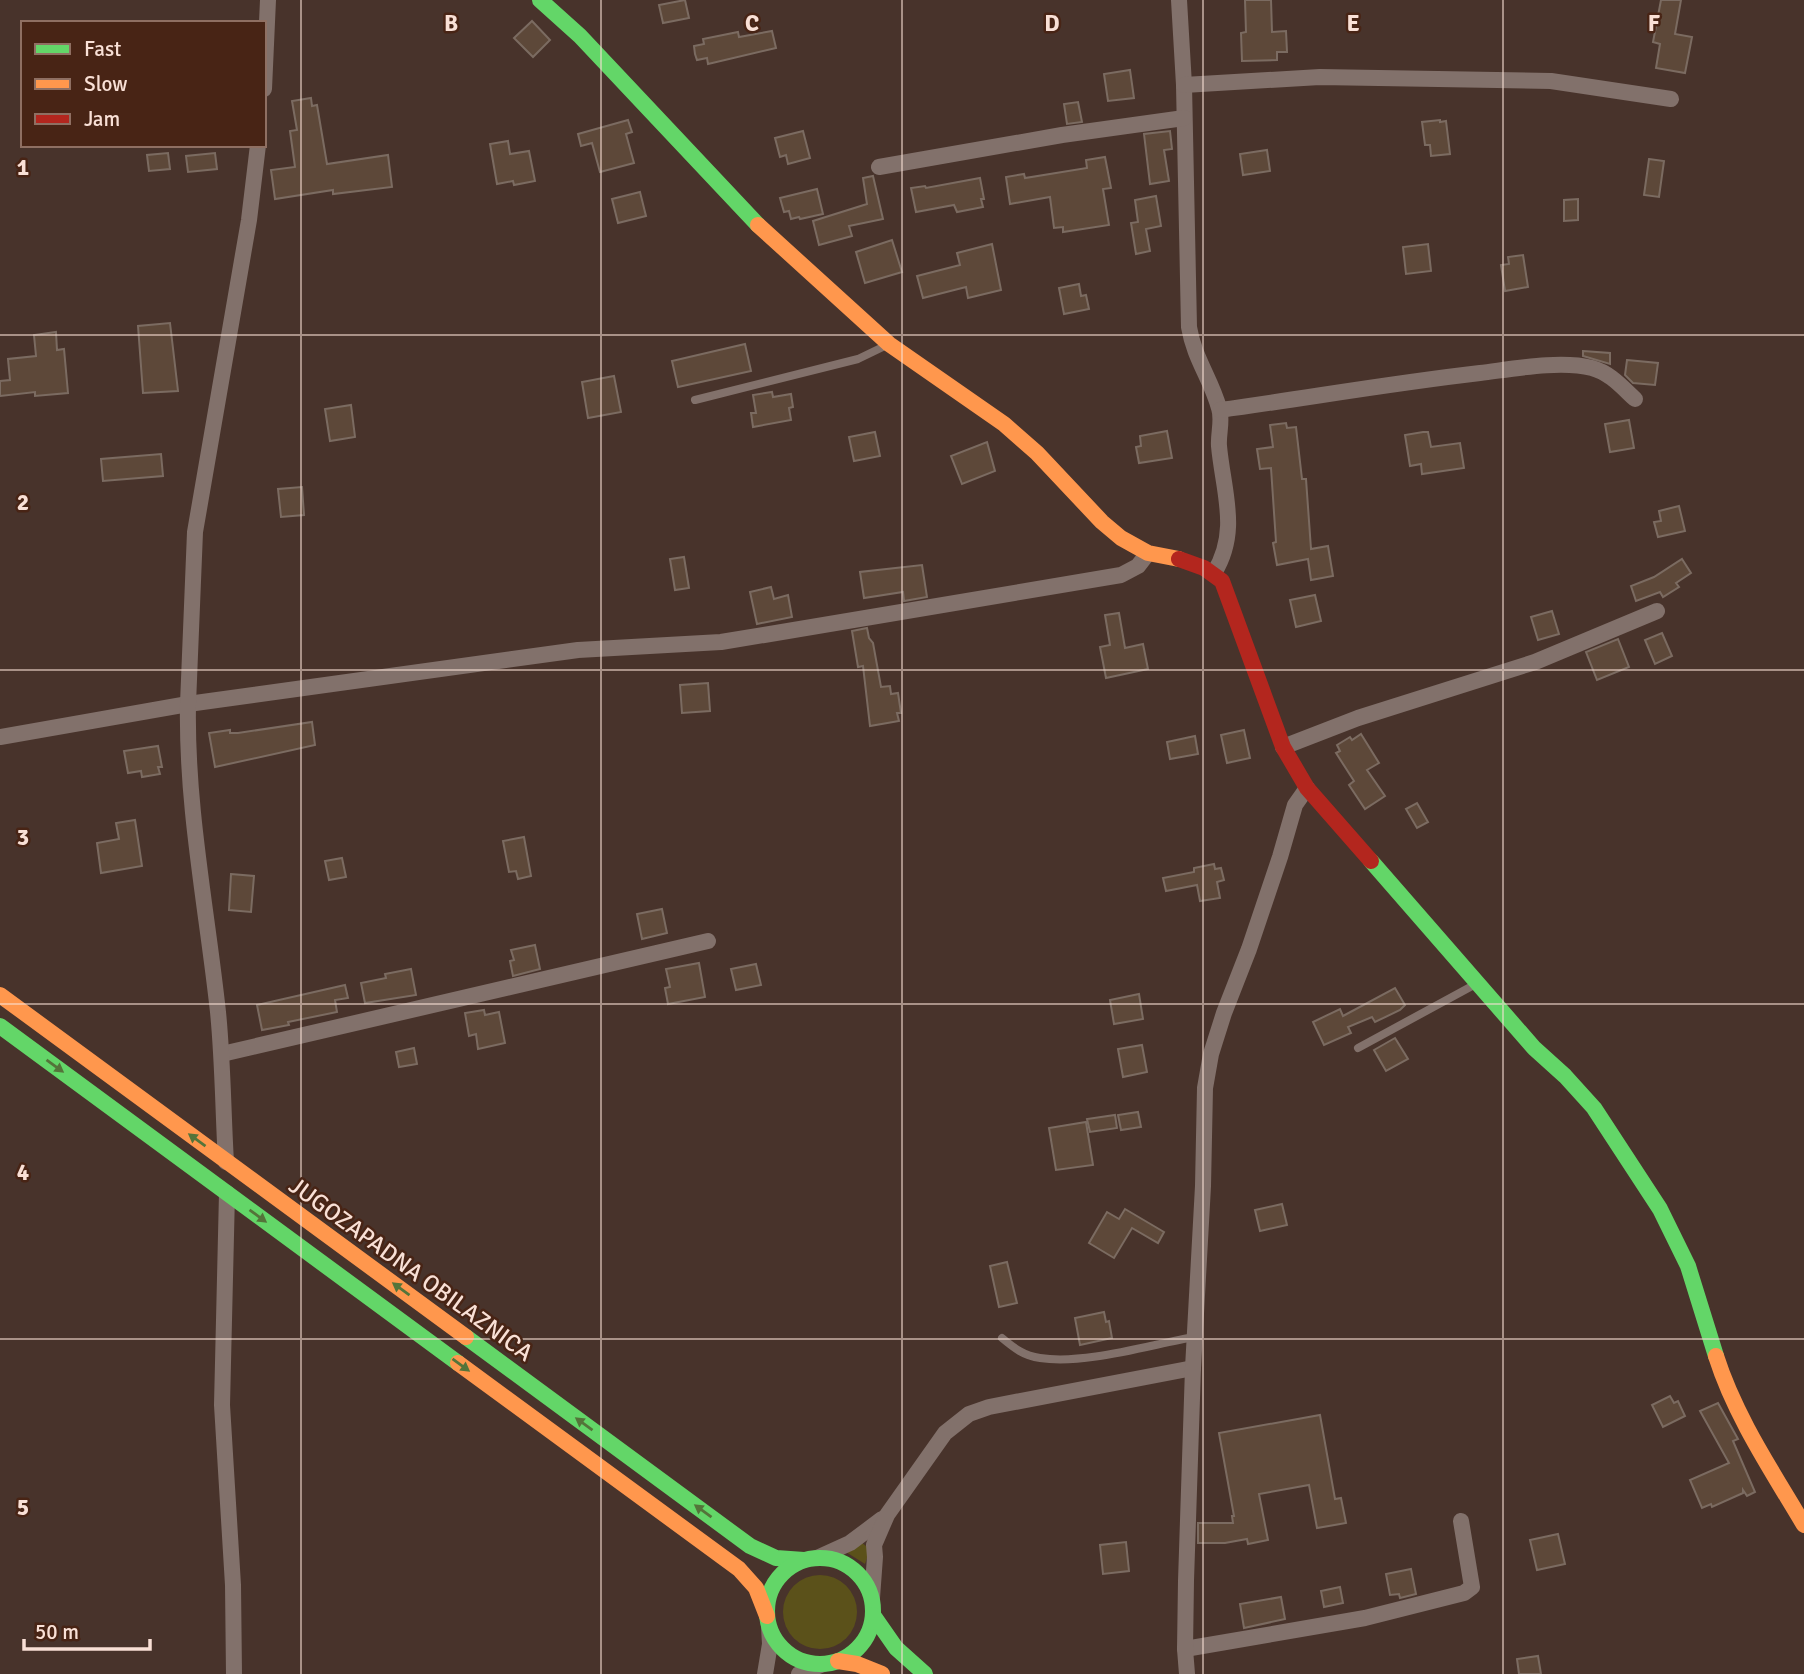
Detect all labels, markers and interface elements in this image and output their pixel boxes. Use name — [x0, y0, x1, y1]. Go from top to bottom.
text: B — [444, 9, 458, 38]
text: C — [745, 9, 759, 38]
text: D — [1044, 9, 1060, 38]
text: E — [1346, 9, 1360, 38]
text: F — [1648, 9, 1660, 38]
legend — [21, 21, 266, 147]
text: Fast — [84, 36, 121, 62]
text: Slow — [84, 71, 128, 97]
text: Jam — [84, 106, 120, 132]
text: 1 — [17, 153, 29, 182]
text: 2 — [17, 488, 29, 517]
text: 3 — [17, 823, 29, 852]
one-way arrow — [46, 1059, 64, 1073]
one-way arrow — [189, 1133, 207, 1148]
text: 4 — [17, 1158, 29, 1187]
street label: JUGOZAPADNA OBILAZNICA — [283, 1170, 539, 1368]
one-way arrow — [249, 1208, 267, 1222]
one-way arrow — [392, 1283, 410, 1297]
one-way arrow — [452, 1357, 470, 1371]
one-way arrow — [575, 1417, 593, 1431]
text: 5 — [17, 1493, 29, 1522]
one-way arrow — [694, 1505, 712, 1519]
scale bar — [24, 1608, 150, 1652]
text: 50 m — [35, 1619, 79, 1645]

